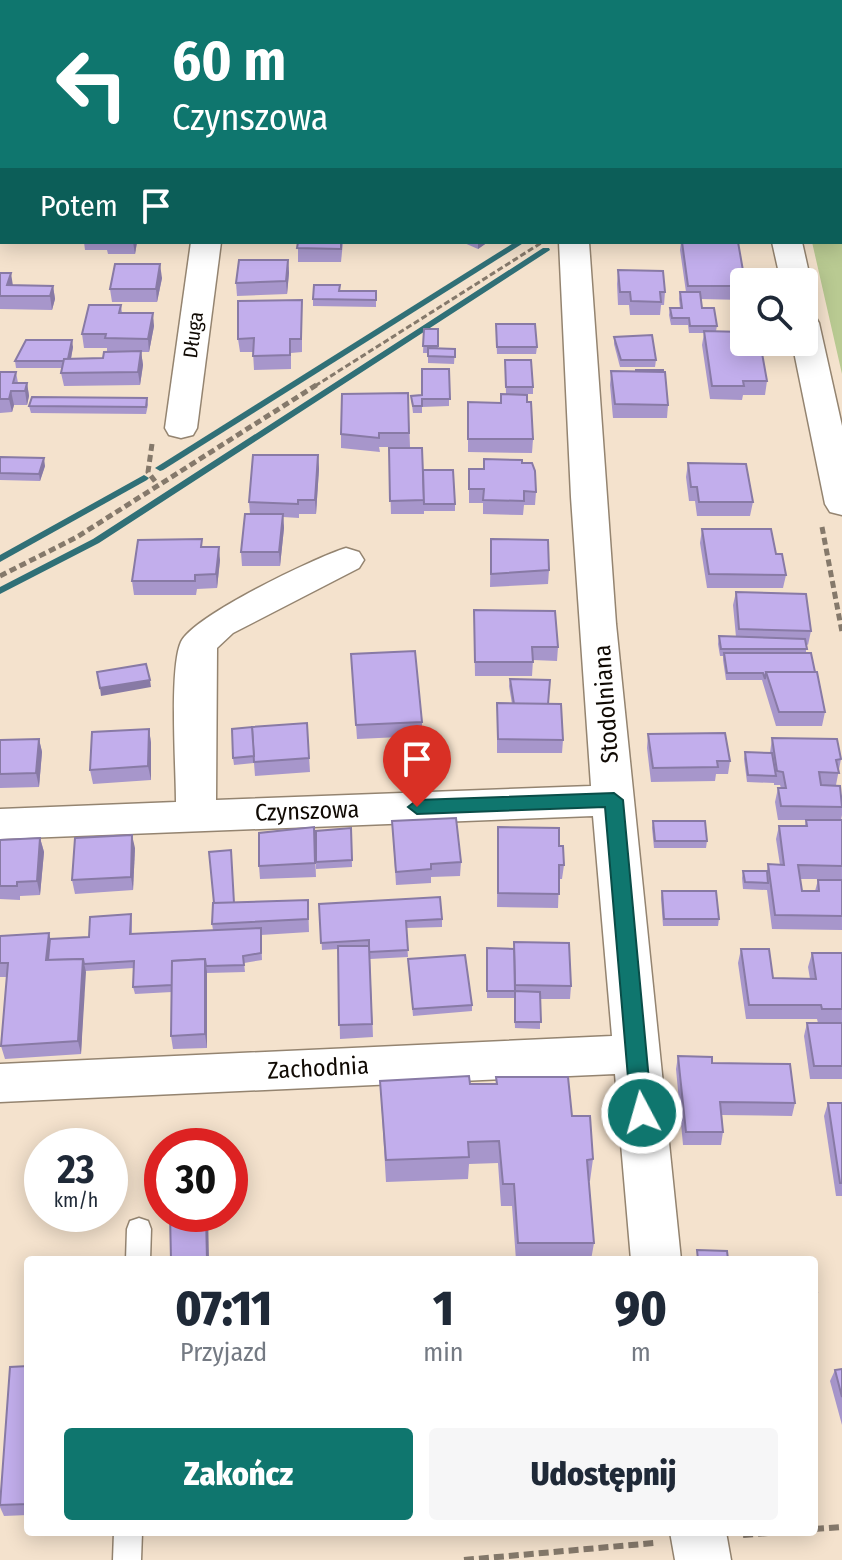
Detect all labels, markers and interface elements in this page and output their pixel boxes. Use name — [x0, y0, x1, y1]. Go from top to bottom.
text: 60 m — [172, 28, 286, 95]
icon: left — [40, 32, 144, 136]
text: Czynszowa — [172, 96, 328, 140]
icon: arrive — [134, 184, 178, 228]
text: Potem — [40, 188, 118, 224]
map controls — [730, 268, 818, 356]
button: search — [730, 268, 818, 356]
street label: Długa — [178, 310, 208, 360]
street label: Stodolniana — [588, 644, 624, 764]
pin — [383, 725, 451, 807]
icon: arrive — [395, 737, 439, 781]
street label: Czynszowa — [254, 795, 360, 827]
street label: Zachodnia — [267, 1051, 369, 1085]
position arrow — [600, 1071, 684, 1155]
speed limit sign: 30 — [144, 1128, 248, 1232]
text: 23 — [57, 1146, 95, 1194]
text: km/h — [54, 1188, 98, 1212]
text: 07:11 — [175, 1280, 272, 1338]
text: 1 — [433, 1280, 454, 1338]
text: 90 — [615, 1280, 667, 1338]
text: Przyjazd — [180, 1337, 267, 1368]
text: min — [423, 1337, 464, 1368]
text: m — [631, 1337, 651, 1368]
button: Zakończ — [64, 1428, 413, 1520]
button: Udostępnij — [429, 1428, 778, 1520]

